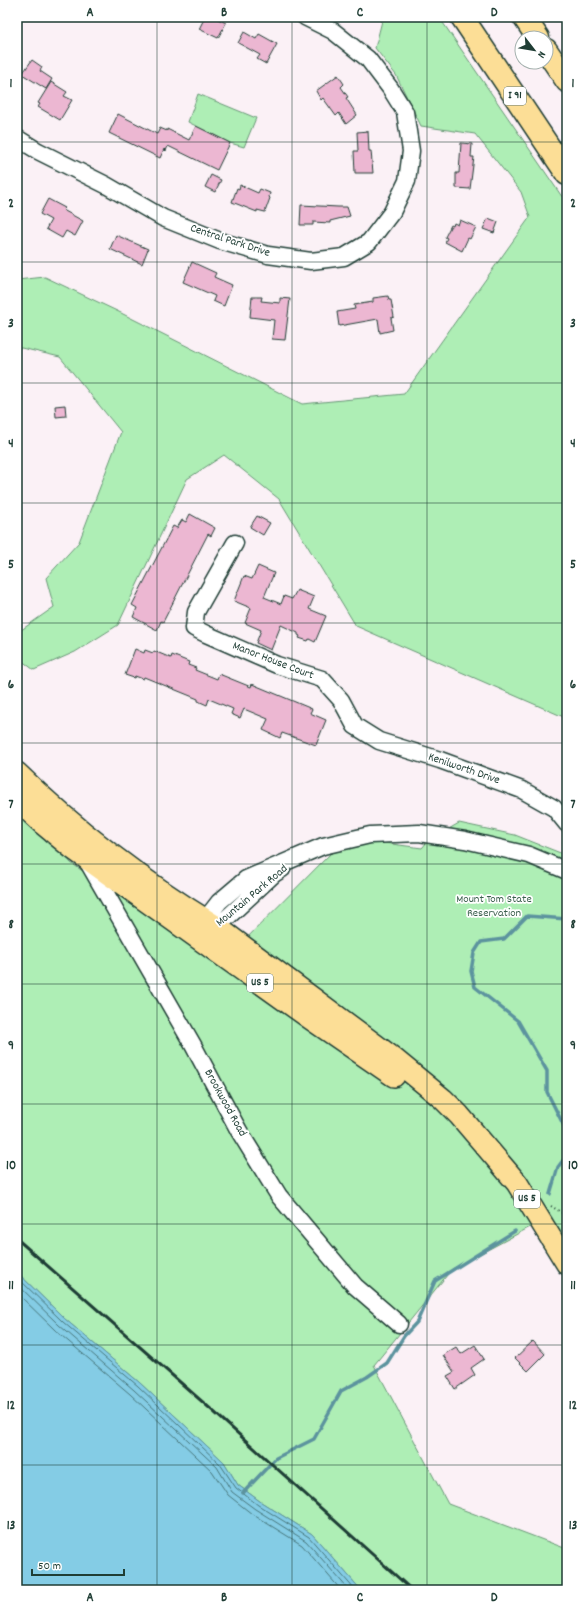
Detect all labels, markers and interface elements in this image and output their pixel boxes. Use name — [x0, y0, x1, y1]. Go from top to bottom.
text: A — [86, 4, 94, 23]
text: B — [221, 4, 227, 23]
text: C — [357, 4, 364, 23]
text: D — [491, 4, 498, 23]
north arrow — [514, 30, 554, 70]
text: N — [532, 48, 549, 61]
text: 1 — [10, 75, 13, 94]
text: 1 — [572, 75, 575, 94]
road number: I 91 — [504, 87, 526, 105]
text: 2 — [8, 195, 14, 214]
text: 2 — [570, 195, 576, 214]
street label: Central Park Drive — [188, 220, 272, 262]
text: 3 — [8, 315, 14, 334]
text: 3 — [570, 315, 576, 334]
text: 4 — [8, 435, 14, 454]
text: 4 — [570, 435, 576, 454]
text: 5 — [8, 556, 14, 575]
text: 5 — [570, 556, 576, 575]
street label: Manor House Court — [230, 638, 317, 685]
text: 6 — [8, 676, 15, 695]
text: 6 — [570, 676, 577, 695]
street label: Kenilworth Drive — [426, 749, 502, 789]
text: 7 — [9, 796, 14, 815]
text: 7 — [571, 796, 576, 815]
street label: Mountain Park Road — [212, 861, 292, 931]
park label: Mount Tom State Reservation — [456, 891, 532, 922]
text: 8 — [8, 916, 14, 935]
text: 8 — [570, 916, 576, 935]
road number: US 5 — [247, 974, 273, 992]
text: 9 — [8, 1037, 14, 1056]
text: 9 — [570, 1037, 576, 1056]
street label: Brookwood Road — [199, 1066, 251, 1140]
text: 10 — [6, 1157, 16, 1176]
text: 10 — [568, 1157, 578, 1176]
road number: US 5 — [514, 1190, 540, 1208]
text: 11 — [8, 1277, 14, 1296]
text: 11 — [570, 1277, 576, 1296]
text: 12 — [7, 1397, 16, 1416]
text: 12 — [569, 1397, 578, 1416]
text: 13 — [7, 1517, 16, 1536]
text: 13 — [569, 1517, 578, 1536]
scale bar — [32, 1551, 124, 1577]
text: 50 m — [38, 1558, 61, 1575]
text: A — [86, 1589, 94, 1607]
text: B — [221, 1589, 227, 1607]
text: C — [357, 1589, 364, 1607]
text: D — [491, 1589, 498, 1607]

